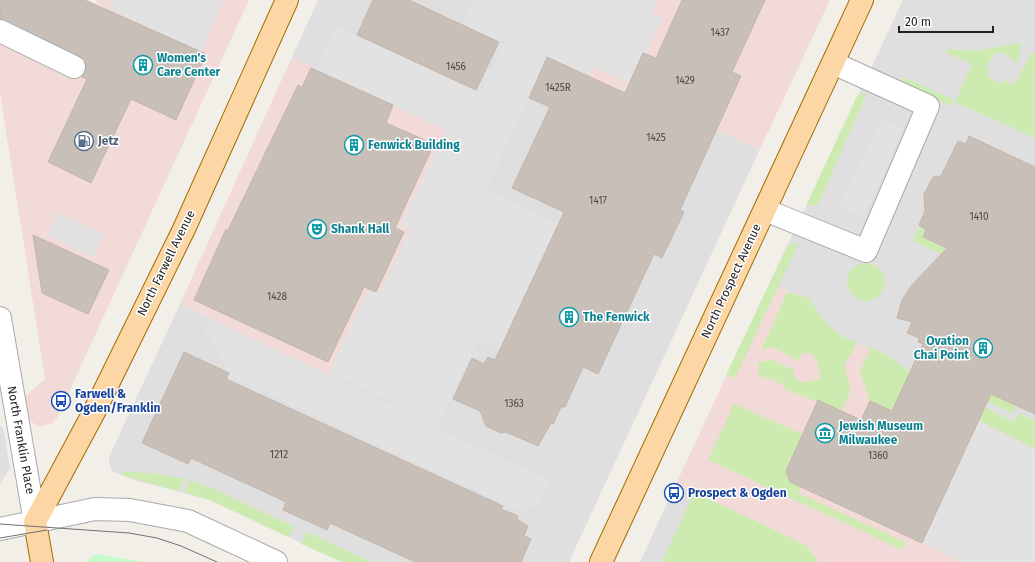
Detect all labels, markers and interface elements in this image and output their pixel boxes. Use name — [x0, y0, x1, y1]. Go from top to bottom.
scale bar — [899, 8, 993, 34]
text: 20 m — [905, 15, 931, 29]
house number: 1437 — [711, 27, 730, 39]
place label: Women's Care Center — [157, 51, 221, 79]
building icon: Women's Care Center — [132, 54, 154, 76]
house number: 1456 — [446, 61, 466, 73]
house number: 1429 — [675, 75, 695, 87]
house number: 1425R — [545, 82, 571, 94]
fuel station icon: Jetz — [73, 130, 95, 152]
house number: 1425 — [646, 132, 666, 144]
place label: Jetz — [97, 134, 119, 148]
building icon: Fenwick Building — [343, 134, 365, 156]
place label: Fenwick Building — [368, 138, 460, 152]
house number: 1417 — [589, 195, 607, 207]
street label: North Farwell Avenue — [134, 208, 198, 318]
house number: 1410 — [970, 211, 989, 223]
theatre icon: Shank Hall — [306, 218, 328, 240]
place label: Shank Hall — [331, 222, 390, 236]
street label: North Prospect Avenue — [698, 222, 764, 340]
house number: 1428 — [267, 291, 287, 303]
building icon: The Fenwick — [558, 306, 580, 328]
place label: The Fenwick — [583, 310, 650, 324]
place label: Ovation Chai Point — [914, 334, 969, 362]
building icon: Ovation Chai Point — [972, 337, 994, 359]
street label: North Franklin Place — [5, 385, 37, 495]
place label: Farwell & Ogden/Franklin — [75, 387, 161, 415]
bus stop icon: Farwell & Ogden/Franklin — [50, 390, 72, 412]
house number: 1363 — [504, 398, 524, 410]
place label: Jewish Museum Milwaukee — [838, 419, 923, 447]
museum icon: Jewish Museum Milwaukee — [814, 422, 836, 444]
house number: 1212 — [270, 449, 288, 461]
house number: 1360 — [868, 450, 889, 462]
bus stop icon: Prospect & Ogden — [663, 482, 685, 504]
place label: Prospect & Ogden — [688, 486, 787, 500]

